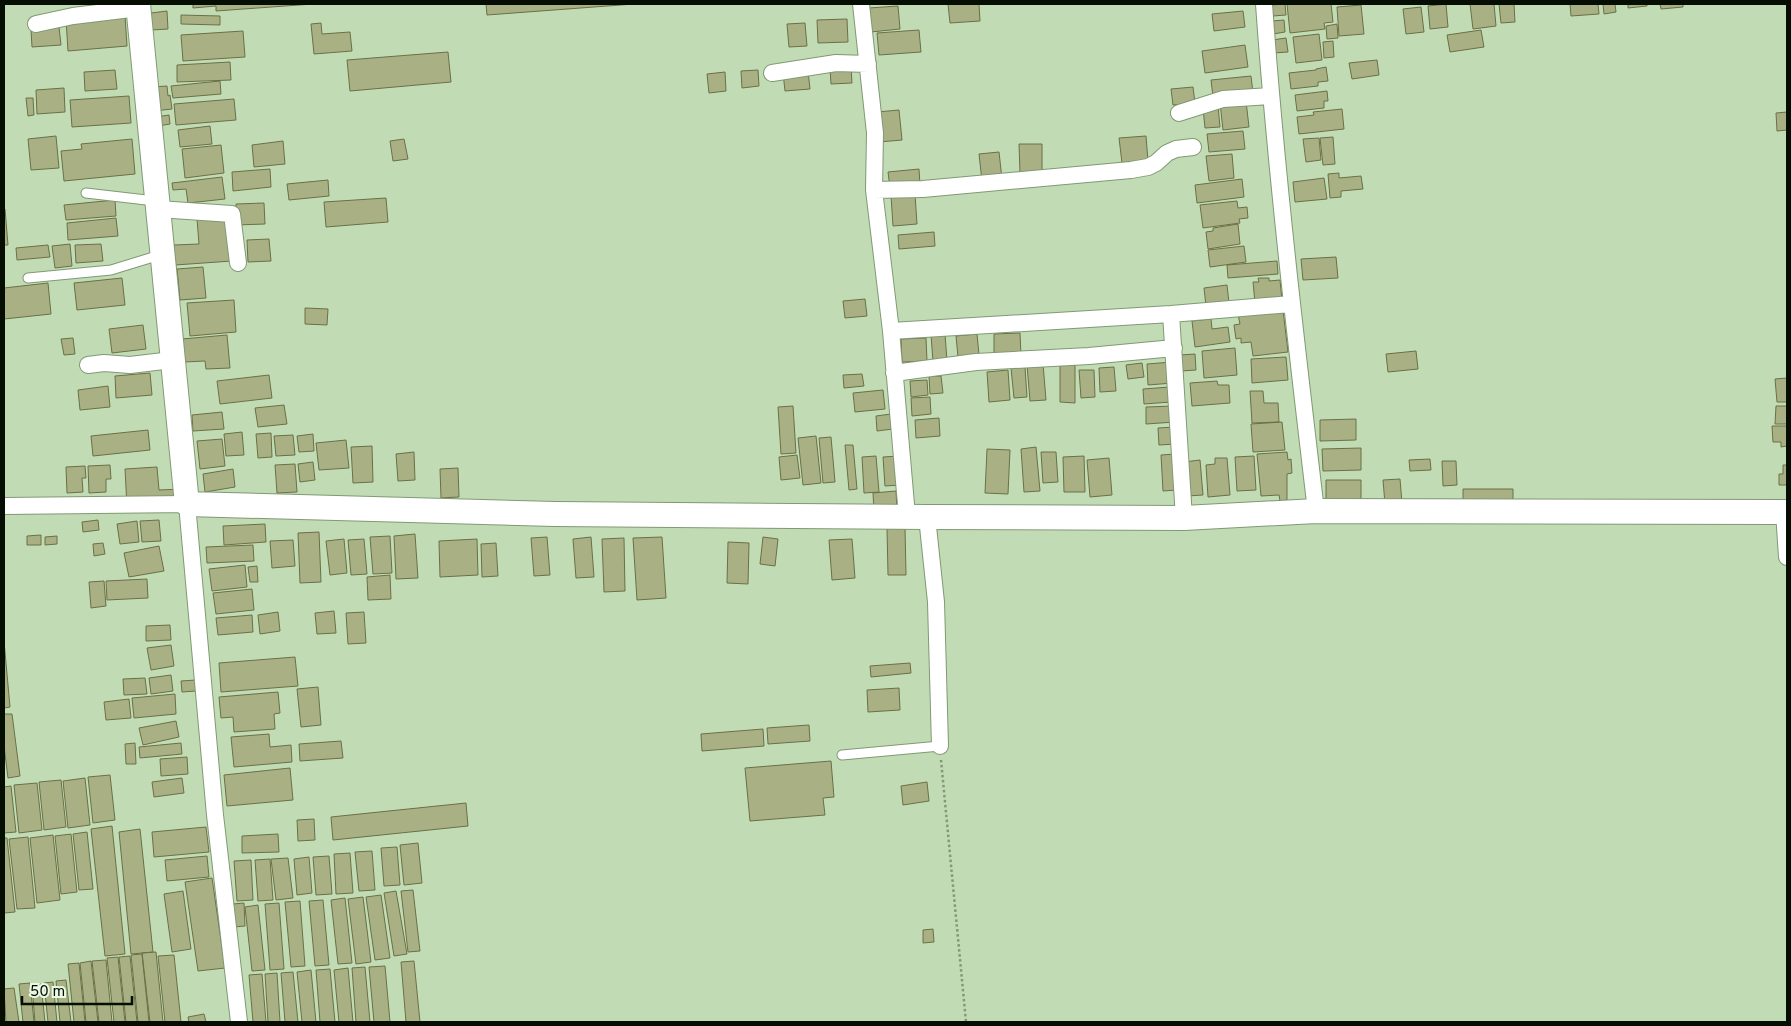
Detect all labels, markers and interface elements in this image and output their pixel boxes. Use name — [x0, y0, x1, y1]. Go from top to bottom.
scale bar — [22, 974, 132, 1006]
text: 50 m — [30, 983, 65, 1002]

